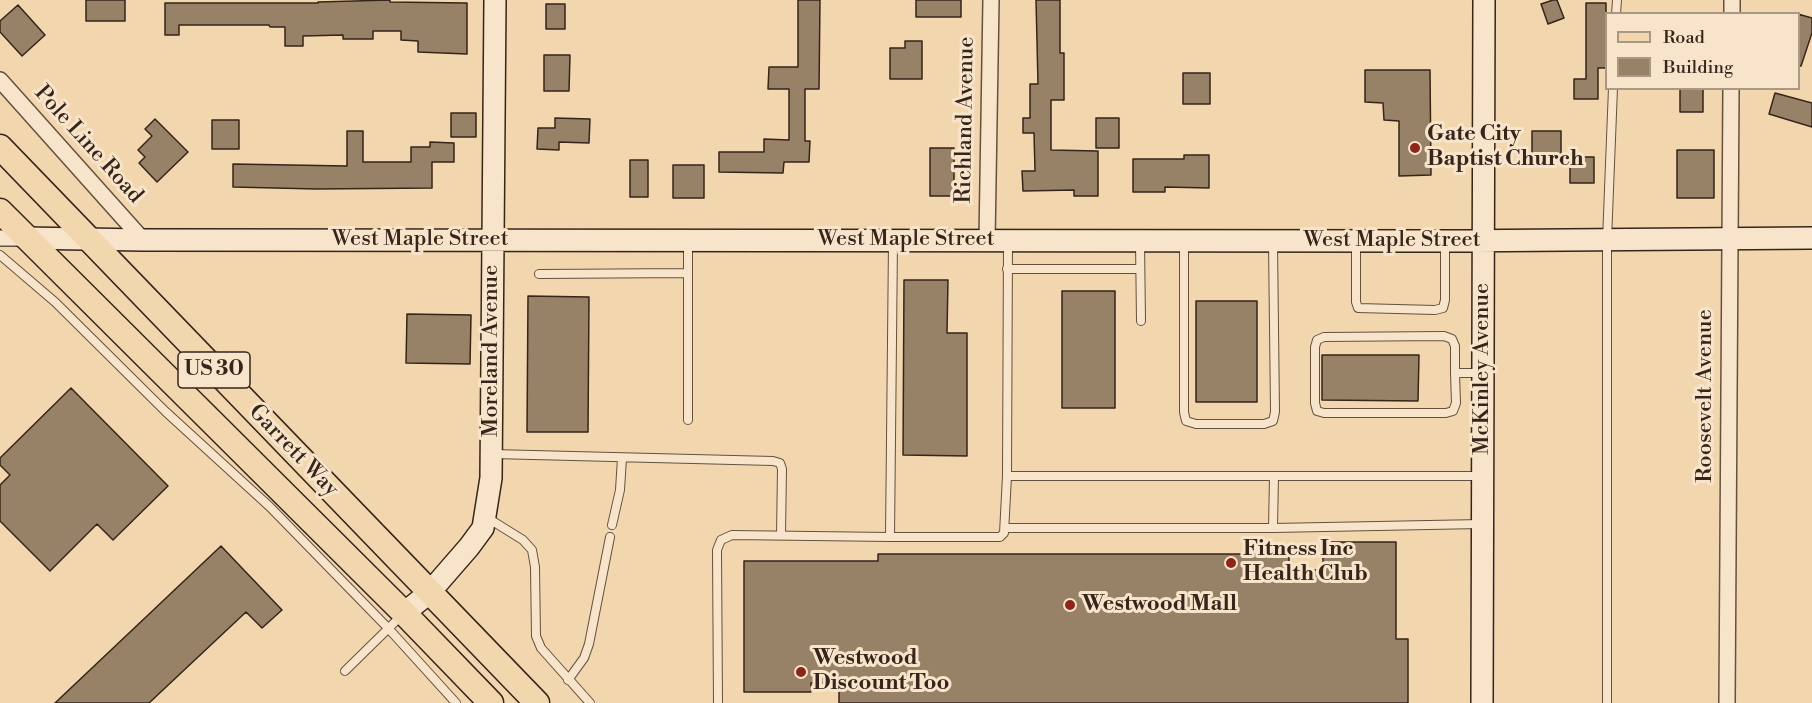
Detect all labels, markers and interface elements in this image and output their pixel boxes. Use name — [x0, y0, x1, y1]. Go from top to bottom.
legend — [1605, 12, 1800, 90]
text: Road — [1663, 26, 1705, 49]
street label: Richland Avenue — [951, 36, 981, 204]
text: Building — [1663, 56, 1733, 79]
street label: Pole Line Road — [28, 81, 148, 209]
place label: Gate City Baptist Church — [1427, 122, 1584, 174]
marker: Gate City Baptist Church — [1408, 141, 1422, 155]
street label: West Maple Street — [332, 227, 508, 253]
street label: West Maple Street — [818, 227, 994, 253]
street label: West Maple Street — [1304, 228, 1480, 254]
street label: Moreland Avenue — [479, 265, 505, 437]
street label: McKinley Avenue — [1470, 283, 1496, 455]
street label: Roosevelt Avenue — [1693, 309, 1719, 483]
road number: US 30 — [178, 352, 250, 388]
street label: Garrett Way — [243, 399, 343, 503]
place label: Fitness Inc Health Club — [1243, 537, 1368, 588]
marker: Fitness Inc Health Club — [1224, 556, 1238, 570]
place label: Westwood Mall — [1082, 592, 1237, 618]
marker: Westwood Mall — [1063, 598, 1077, 612]
place label: Westwood Discount Too — [813, 646, 949, 698]
marker: Westwood Discount Too — [794, 665, 808, 679]

